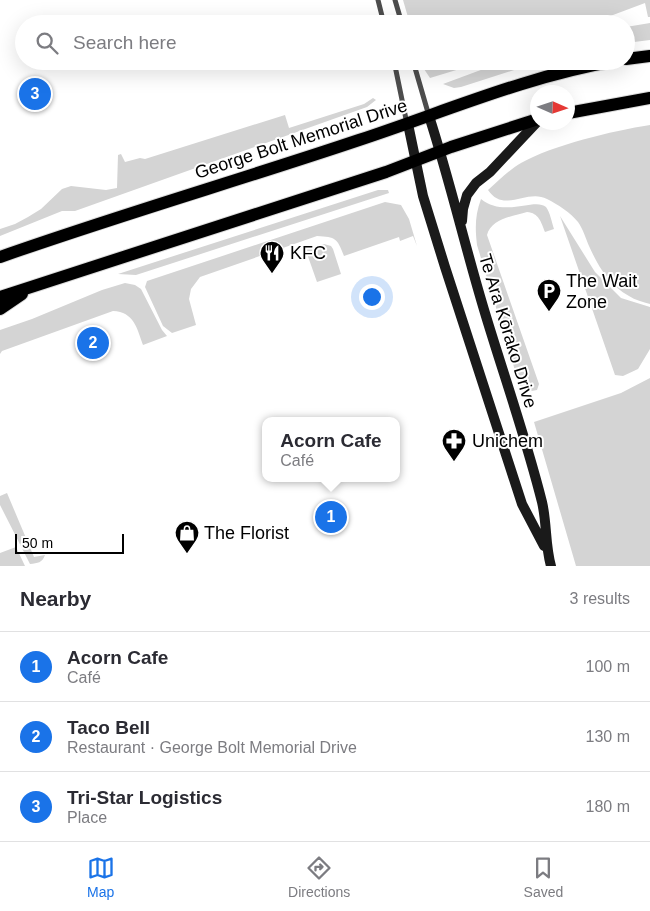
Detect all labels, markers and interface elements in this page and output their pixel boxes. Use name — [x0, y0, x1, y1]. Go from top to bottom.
search box — [15, 15, 635, 70]
icon: search — [33, 29, 61, 57]
text: Search here — [73, 32, 177, 53]
pin: 3 — [19, 75, 51, 113]
north arrow — [530, 85, 575, 130]
street label: George Bolt Memorial Drive — [192, 95, 410, 183]
restaurant icon: KFC — [259, 240, 285, 274]
place label: KFC — [290, 243, 326, 263]
street label: Te Ara Kōrako Drive — [475, 252, 541, 410]
place label: The Wait Zone — [566, 271, 637, 312]
parking icon: The Wait Zone — [536, 278, 562, 312]
your location — [359, 284, 385, 310]
pin: 2 — [77, 324, 109, 362]
popup — [262, 417, 400, 482]
pharmacy icon: Unichem — [441, 428, 467, 462]
text: Acorn Cafe — [280, 430, 382, 451]
place label: Unichem — [472, 431, 543, 451]
text: Café — [280, 452, 314, 469]
pin: 1 — [315, 498, 347, 536]
shop icon: The Florist — [174, 520, 200, 554]
place label: The Florist — [204, 523, 289, 543]
scale bar — [15, 531, 124, 554]
text: 50 m — [22, 535, 53, 551]
text: Nearby — [20, 587, 91, 610]
text: 3 results — [570, 590, 630, 607]
text: Acorn Cafe — [67, 647, 168, 668]
text: 1 — [32, 658, 40, 675]
text: 100 m — [586, 658, 630, 675]
text: Café — [67, 669, 101, 686]
text: Taco Bell — [67, 717, 150, 738]
text: 2 — [32, 728, 40, 745]
text: 130 m — [586, 728, 630, 745]
text: Restaurant · George Bolt Memorial Drive — [67, 739, 357, 756]
text: Tri-Star Logistics — [67, 787, 222, 808]
text: 3 — [32, 798, 40, 815]
text: 180 m — [586, 798, 630, 815]
text: Place — [67, 809, 107, 826]
tab: Map — [87, 854, 115, 900]
tab: Directions — [288, 854, 350, 900]
tab: Saved — [524, 854, 563, 900]

